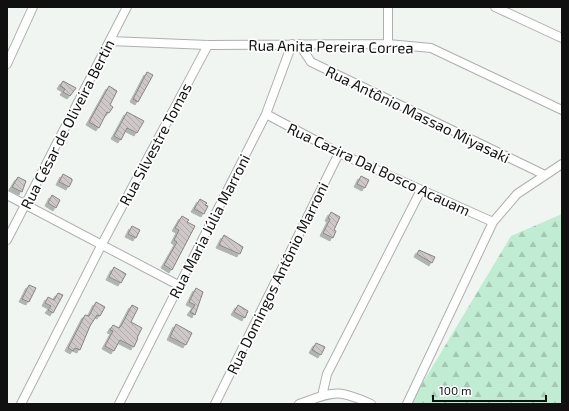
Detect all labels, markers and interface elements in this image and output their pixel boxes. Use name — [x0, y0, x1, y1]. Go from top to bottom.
street label: Rua César de Oliveira Bertin — [16, 36, 118, 212]
street label: Rua Anita Pereira Correa — [248, 36, 414, 56]
street label: Rua Antônio Massao Miyasaki — [323, 62, 513, 166]
street label: Rua Silvestre Tomas — [115, 80, 195, 208]
street label: Rua Cazira Dal Bosco Acauam — [285, 119, 473, 219]
street label: Rua Maria Júlia Marroni — [165, 151, 253, 301]
street label: Rua Domingos Antônio Marroni — [223, 179, 331, 377]
scale bar — [433, 377, 546, 403]
text: 100 m — [439, 383, 471, 397]

